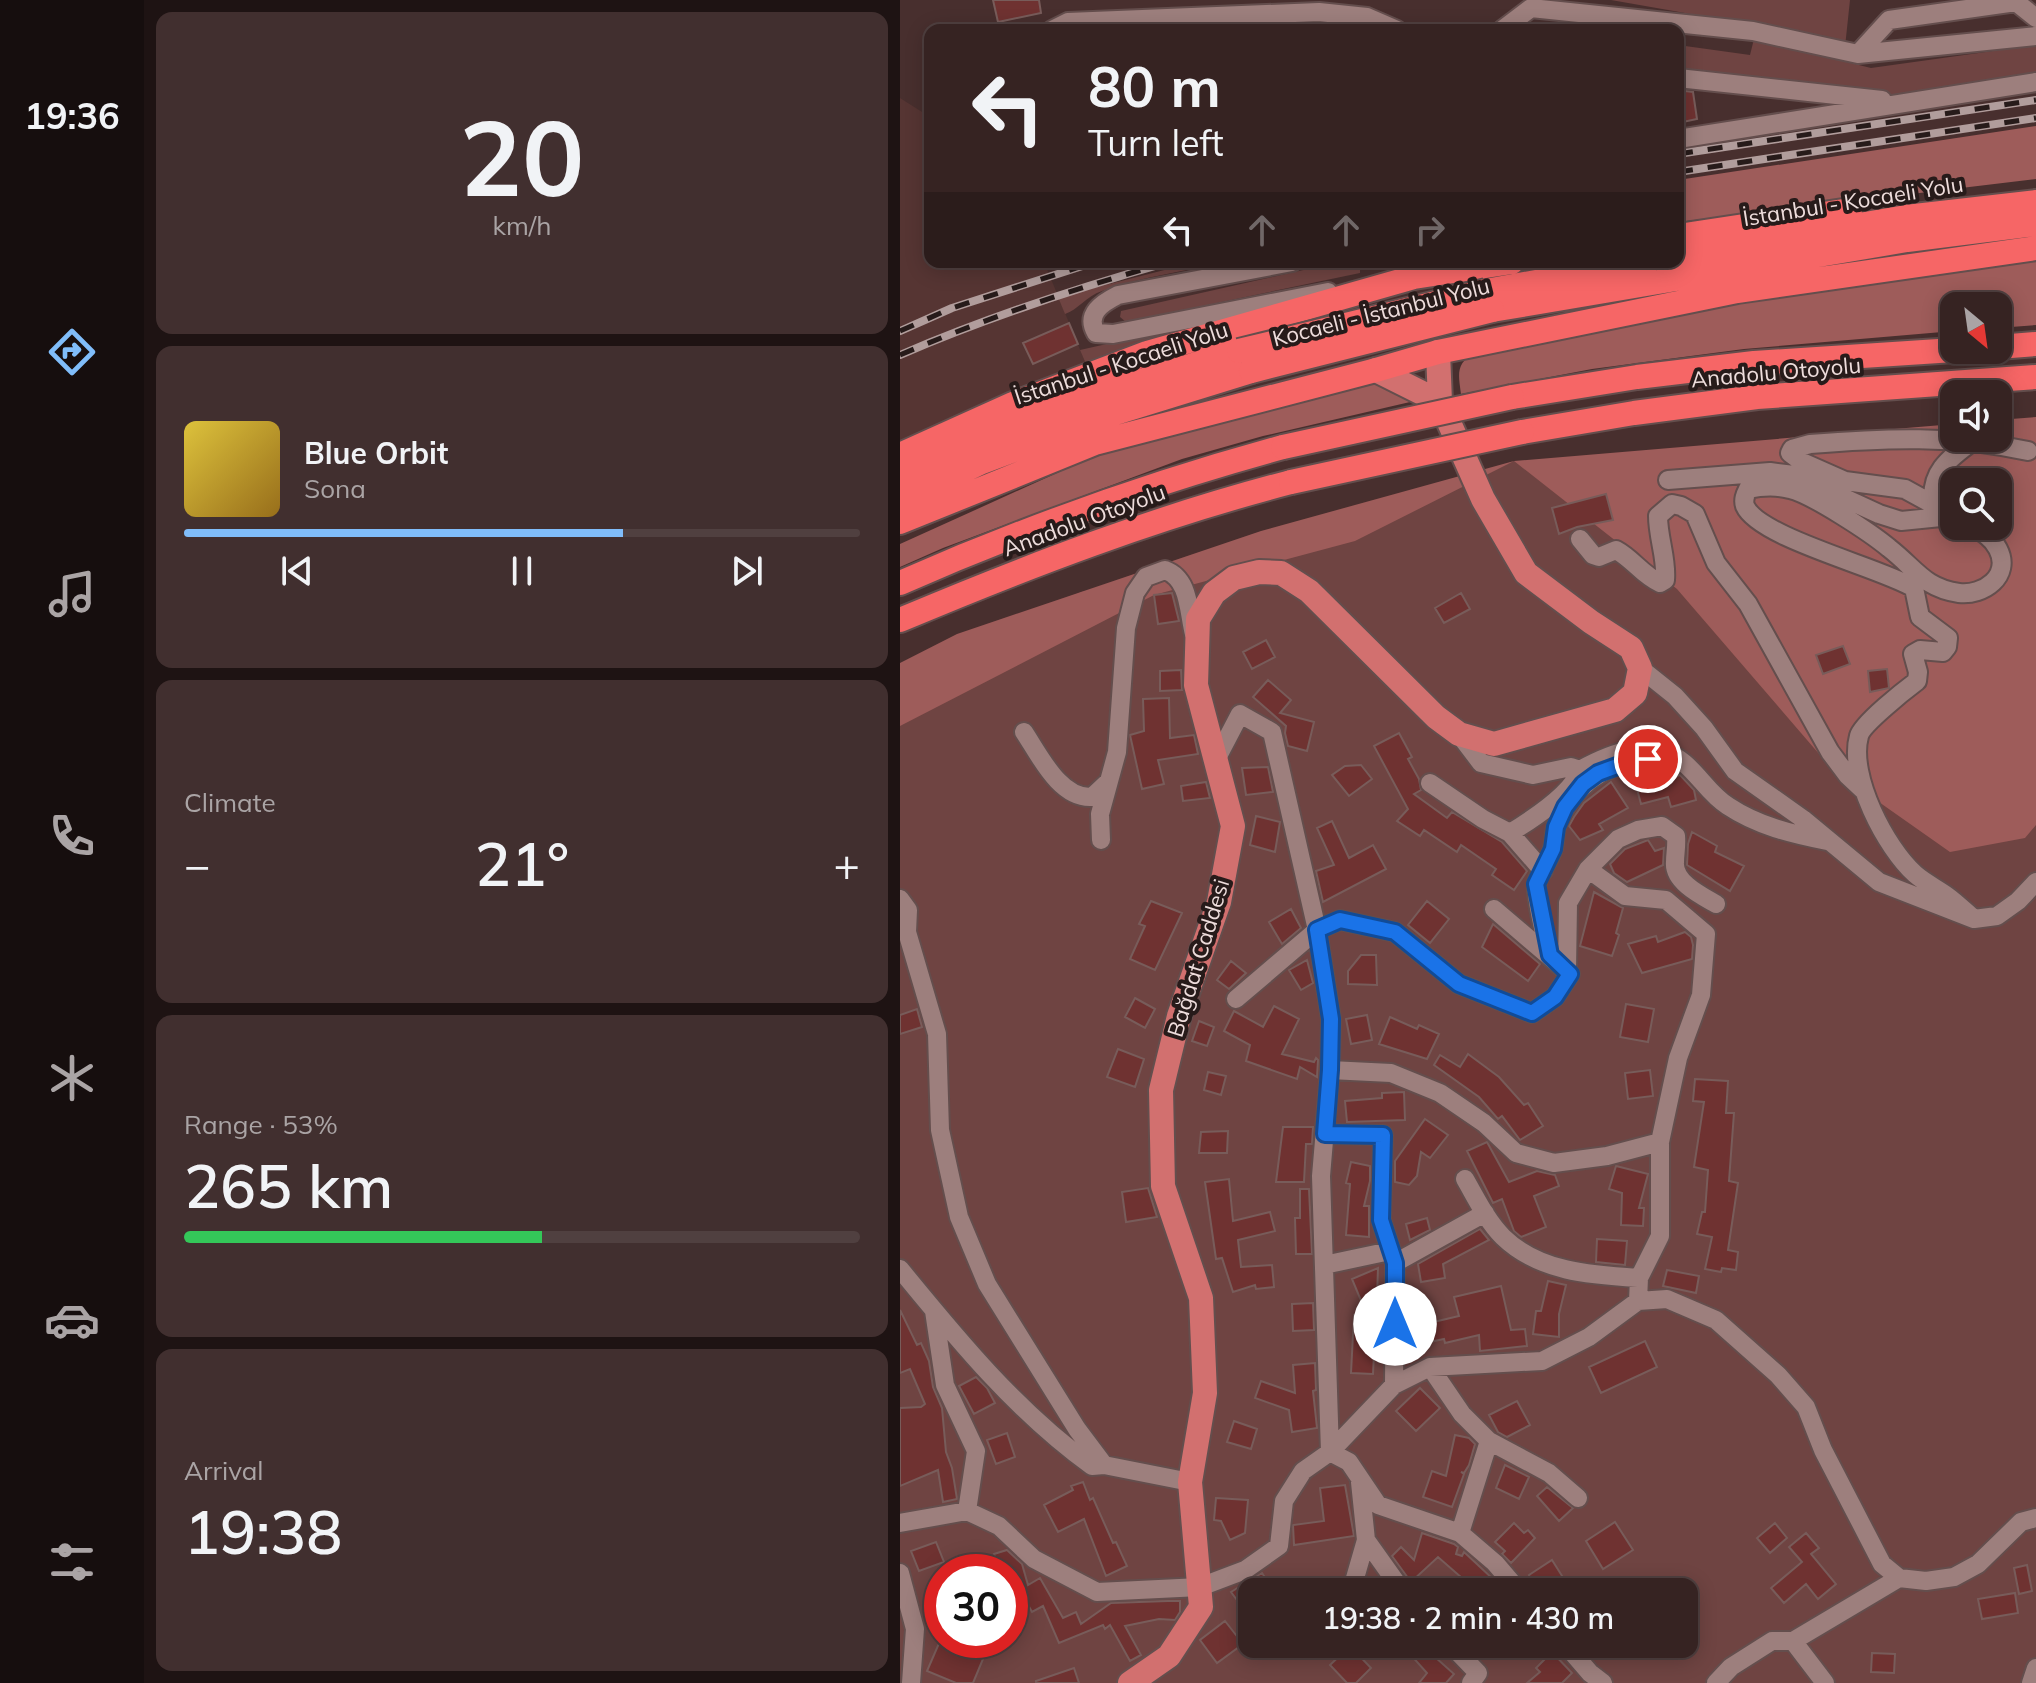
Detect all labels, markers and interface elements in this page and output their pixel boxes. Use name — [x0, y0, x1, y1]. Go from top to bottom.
text: 80 m — [1088, 51, 1221, 121]
icon: left — [956, 56, 1060, 160]
text: 20 — [460, 91, 584, 222]
text: 19:36 — [24, 93, 120, 138]
text: Turn left — [1088, 120, 1224, 165]
street label: İstanbul - Kocaeli Yolu — [1741, 170, 1965, 232]
icon: left — [1156, 208, 1200, 252]
icon: ahead — [1240, 208, 1284, 252]
icon: ahead — [1324, 208, 1368, 252]
icon: right — [1408, 208, 1452, 252]
text: km/h — [493, 209, 551, 242]
street label: Kocaeli - İstanbul Yolu — [1269, 271, 1493, 353]
north arrow — [1940, 292, 2012, 364]
map controls — [1940, 292, 2012, 540]
street label: İstanbul - Kocaeli Yolu — [1011, 315, 1231, 411]
icon: directions — [44, 324, 100, 380]
street label: Anadolu Otoyolu — [1690, 351, 1862, 393]
button: sound — [1940, 380, 2012, 452]
text: Blue Orbit — [304, 434, 448, 472]
button: search — [1940, 468, 2012, 540]
text: Sona — [304, 472, 366, 505]
street label: Anadolu Otoyolu — [999, 478, 1169, 562]
icon: previous — [275, 549, 319, 593]
icon: pause — [500, 549, 544, 593]
icon: next — [725, 549, 769, 593]
icon: music — [44, 566, 100, 622]
pin — [1614, 725, 1682, 793]
icon: arrive — [1626, 737, 1670, 781]
text: Climate — [184, 786, 276, 819]
icon: phone — [44, 808, 100, 864]
text: 21° — [475, 826, 569, 901]
text: − — [184, 837, 210, 892]
text: + — [834, 837, 860, 892]
street label: Bağdat Caddesi — [1161, 876, 1235, 1040]
icon: climate — [44, 1050, 100, 1106]
text: Range · 53% — [184, 1108, 338, 1141]
text: 265 km — [184, 1148, 393, 1223]
position arrow — [1353, 1282, 1437, 1366]
icon: car — [44, 1292, 100, 1348]
text: Arrival — [184, 1454, 264, 1487]
text: 19:38 — [184, 1494, 342, 1569]
icon: filters — [44, 1534, 100, 1590]
speed limit sign: 30 — [924, 1554, 1028, 1658]
text: 19:38 · 2 min · 430 m — [1322, 1599, 1614, 1637]

